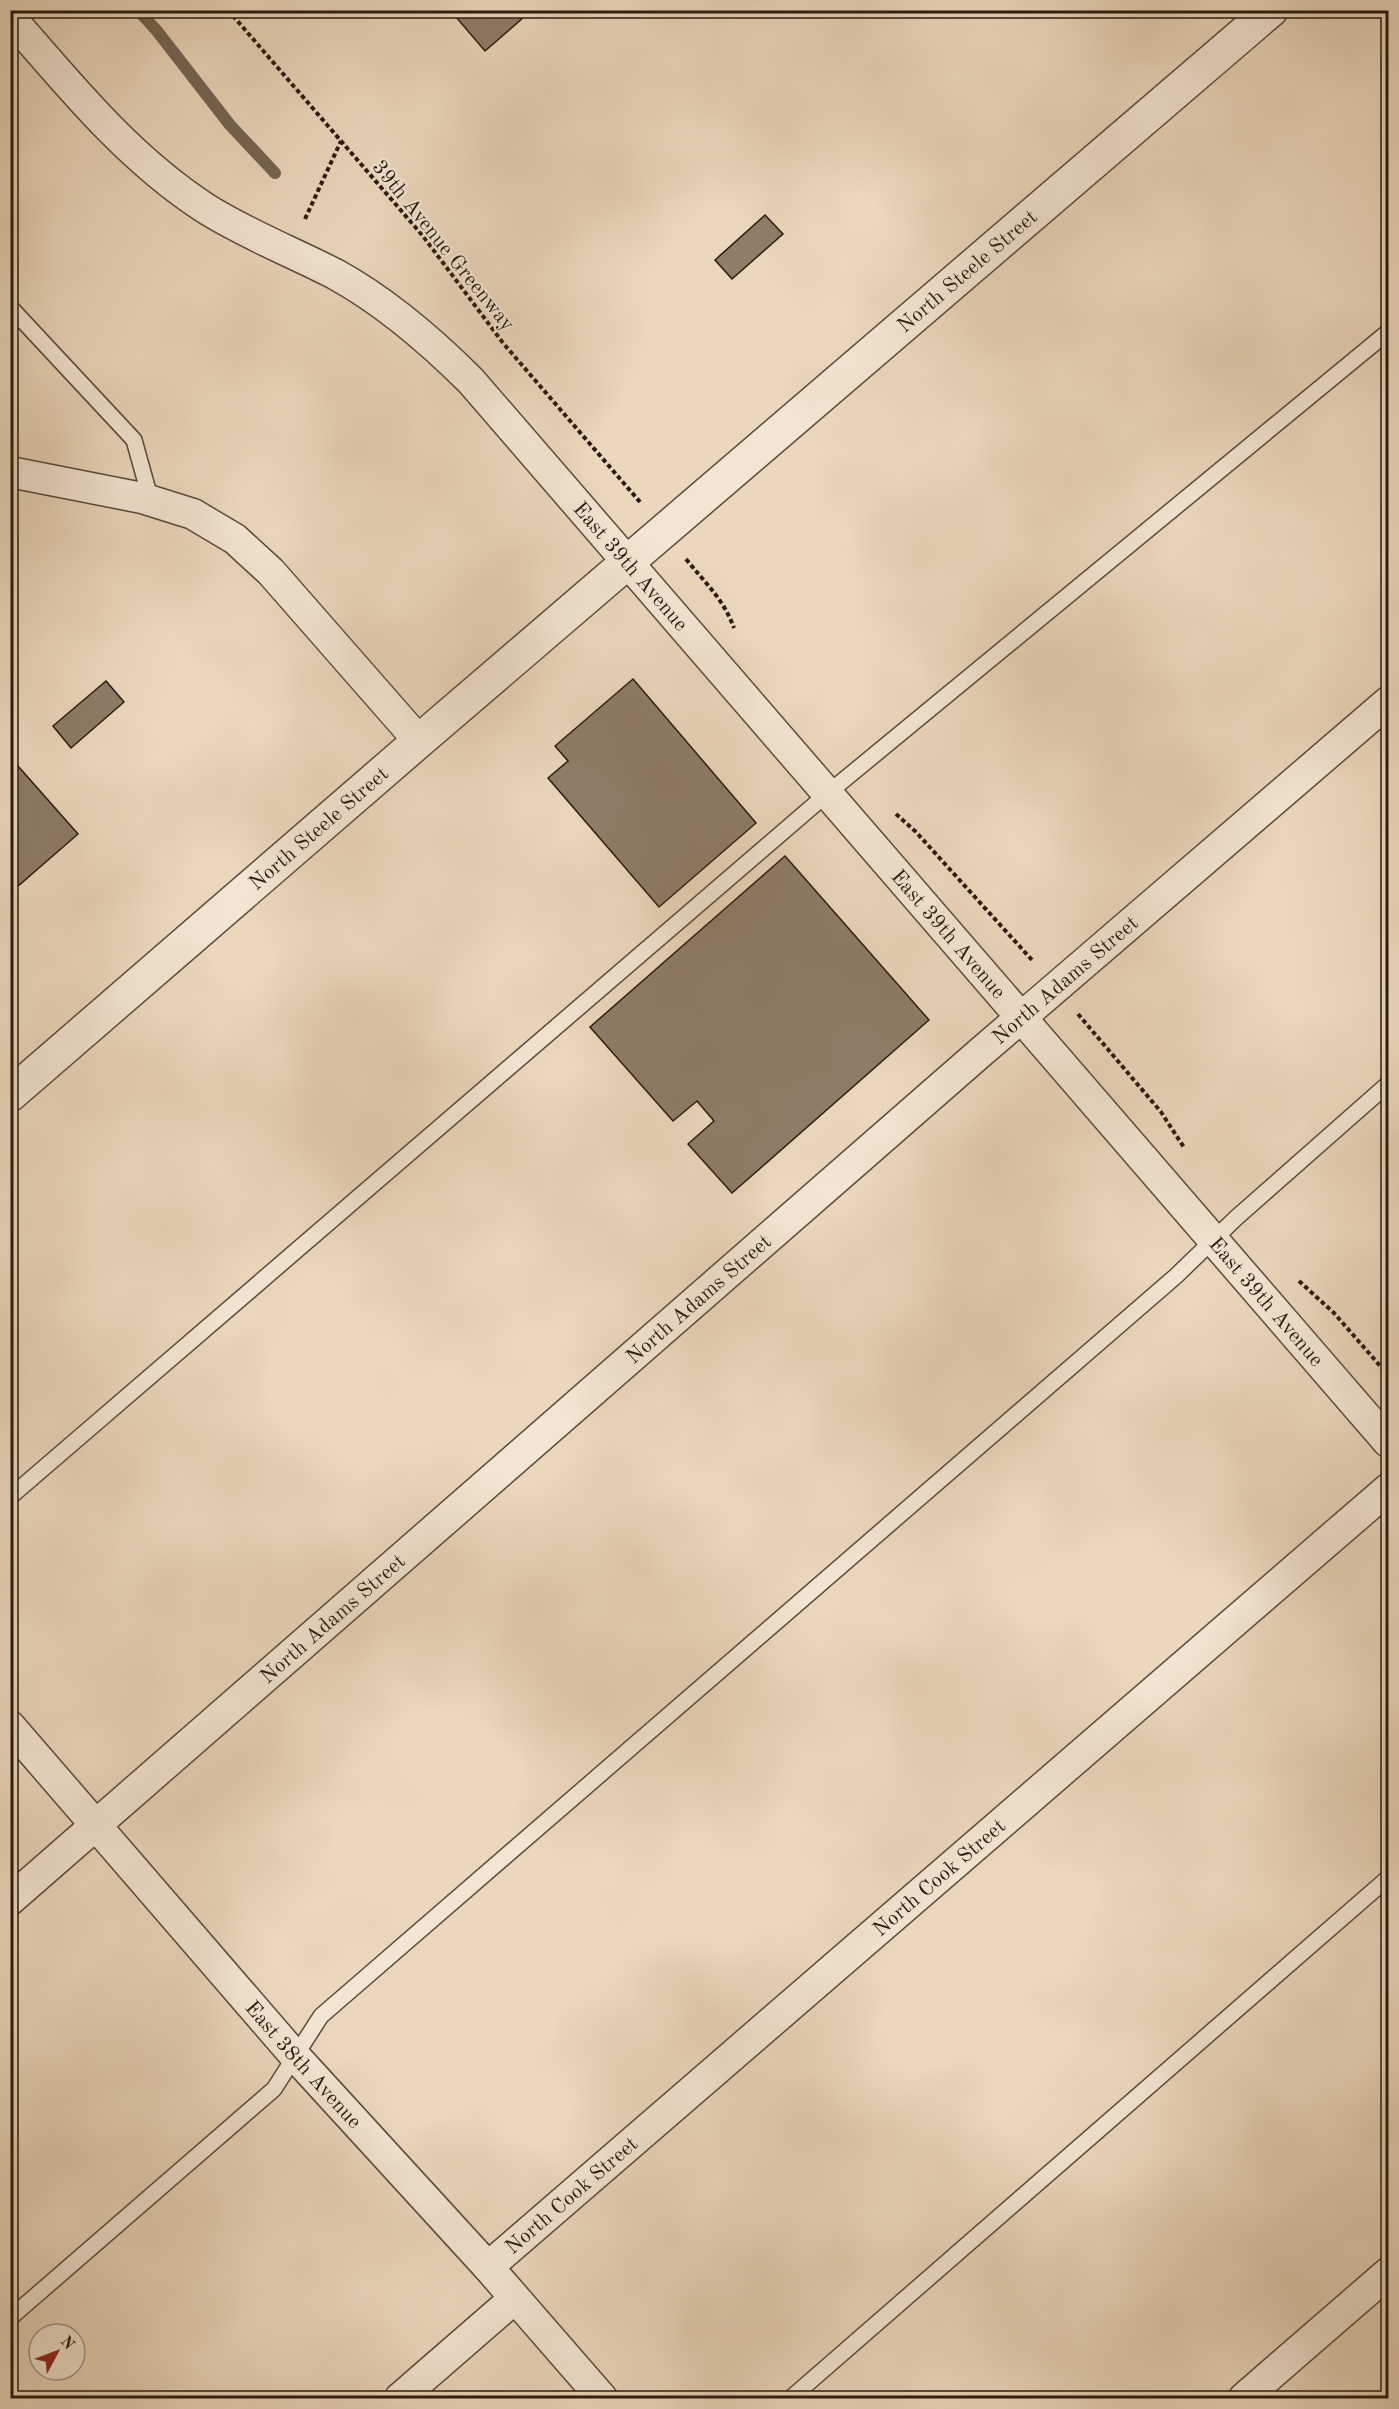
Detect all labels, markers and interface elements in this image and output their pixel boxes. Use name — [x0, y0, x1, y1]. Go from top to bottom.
street label: 39th Avenue Greenway — [368, 157, 518, 335]
street label: North Steele Street — [894, 206, 1042, 337]
street label: East 39th Avenue — [569, 498, 691, 636]
street label: North Steele Street — [246, 763, 393, 895]
street label: East 39th Avenue — [886, 866, 1009, 1003]
street label: North Adams Street — [989, 913, 1143, 1049]
street label: North Adams Street — [623, 1231, 776, 1369]
street label: East 39th Avenue — [1204, 1234, 1327, 1371]
street label: North Adams Street — [257, 1551, 410, 1688]
street label: North Cook Street — [870, 1816, 1010, 1941]
street label: East 38th Avenue — [240, 1997, 365, 2133]
street label: North Cook Street — [502, 2134, 642, 2259]
north arrow — [27, 2322, 87, 2382]
text: N — [57, 2334, 77, 2354]

